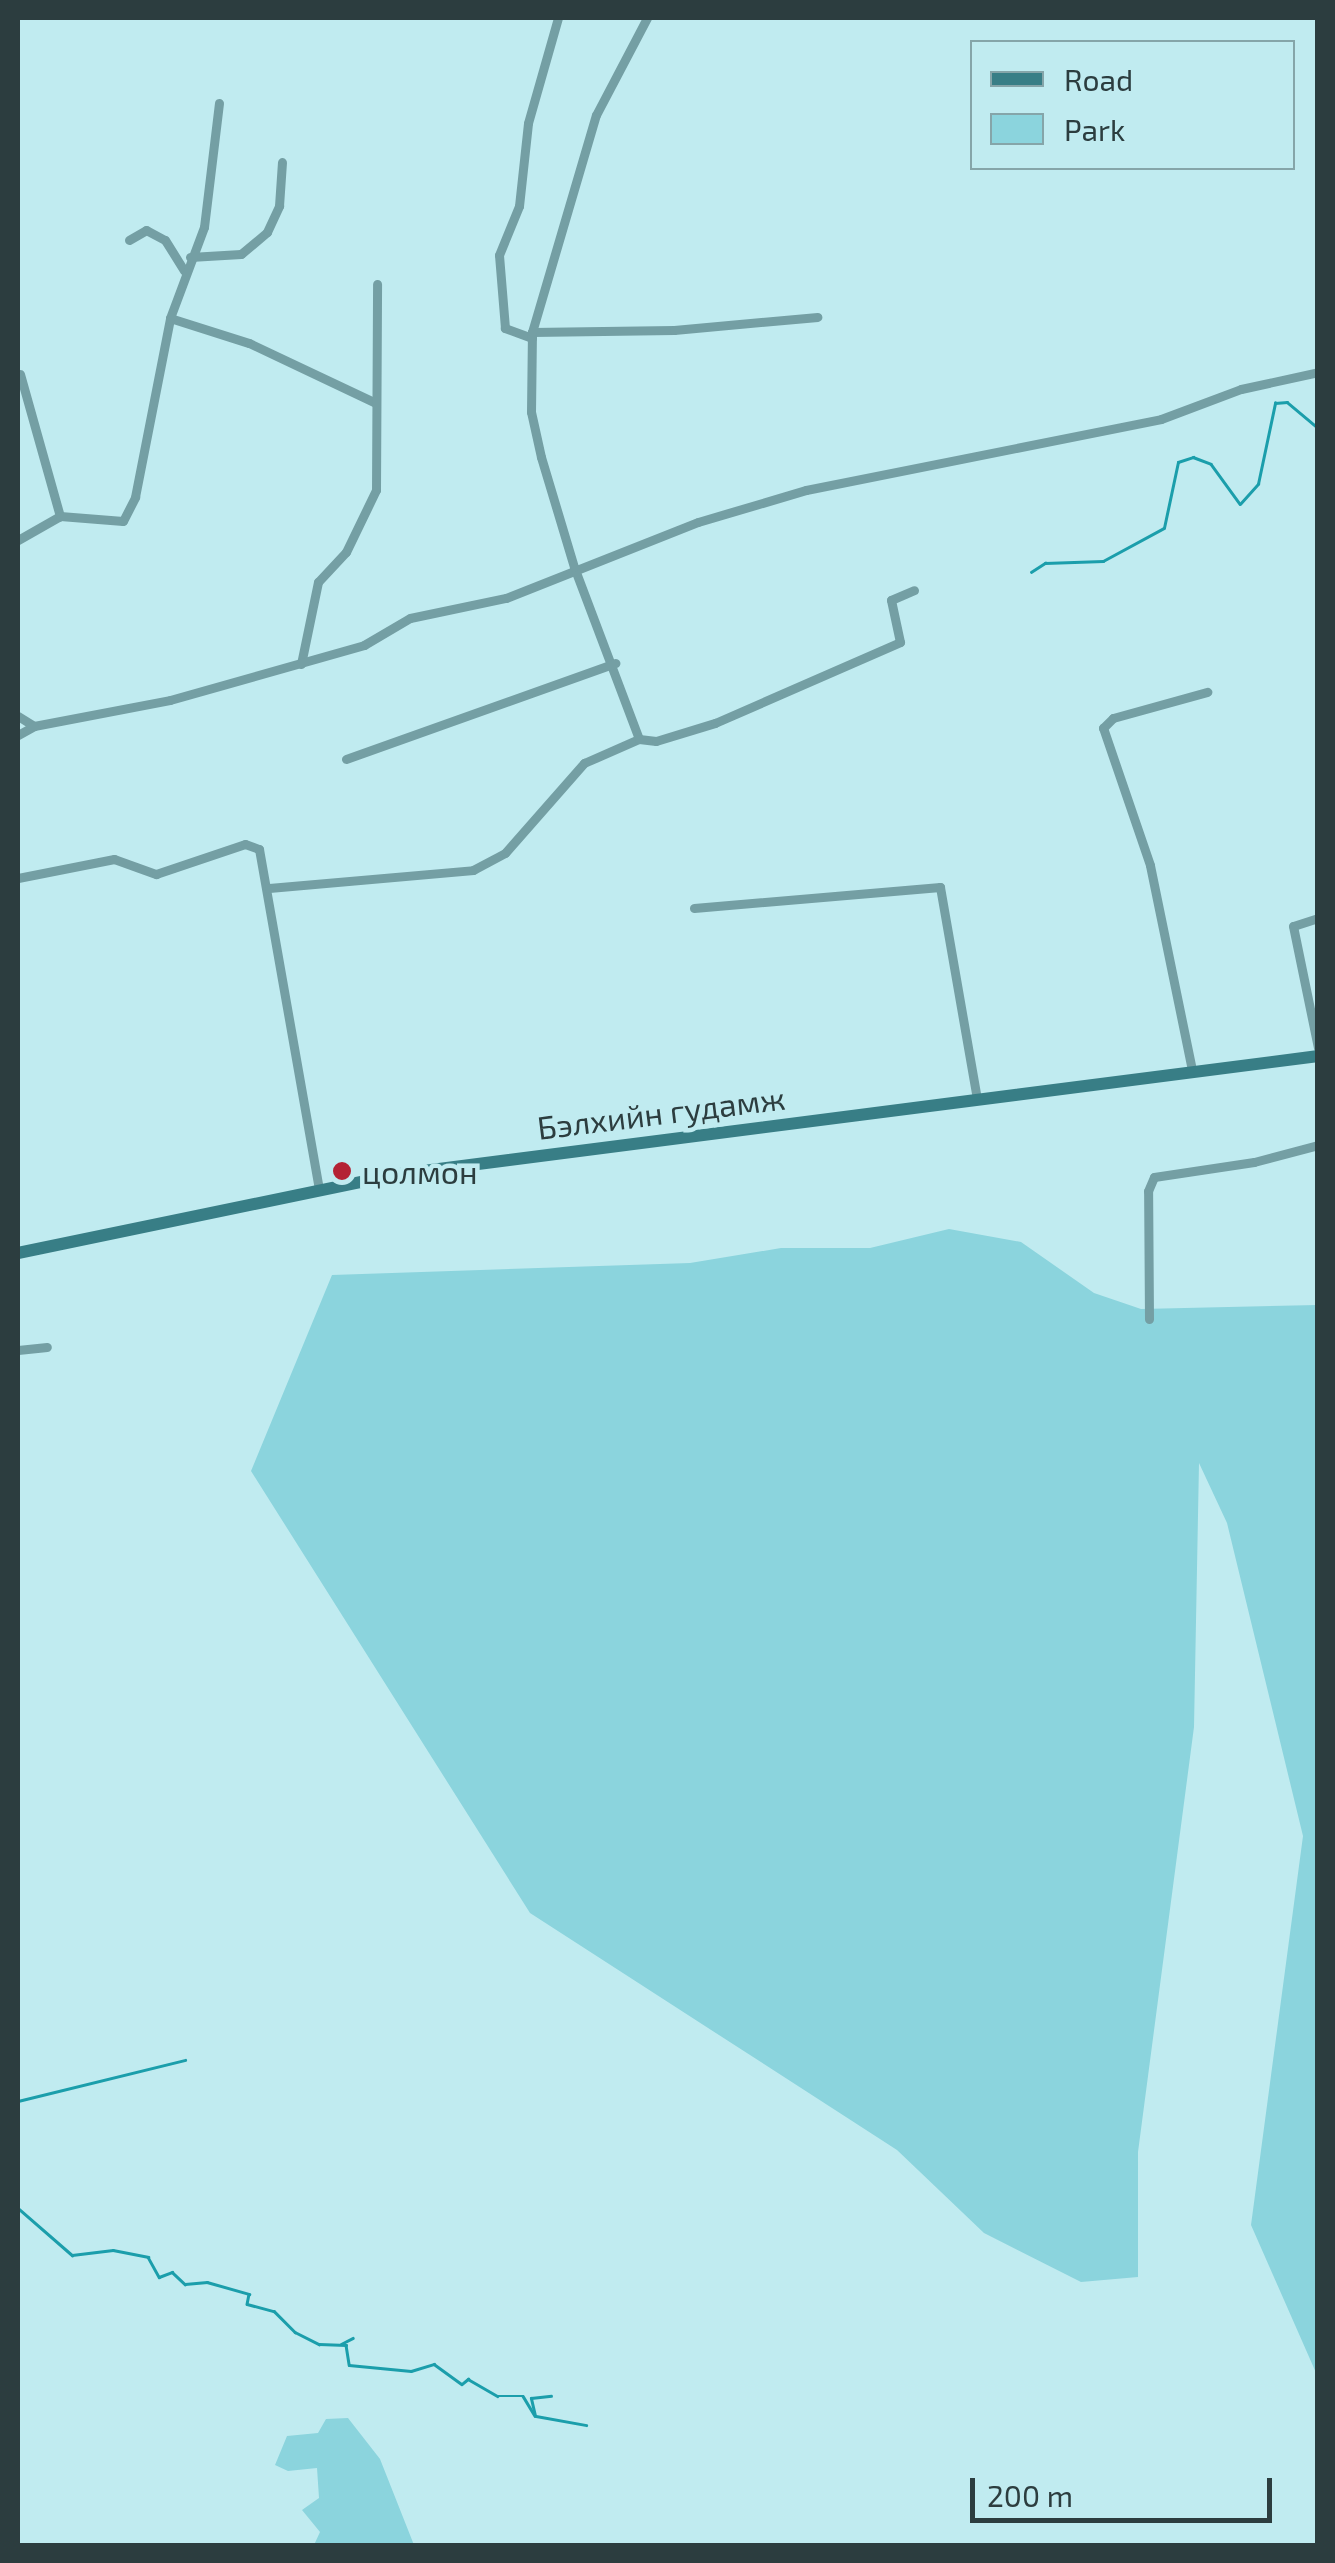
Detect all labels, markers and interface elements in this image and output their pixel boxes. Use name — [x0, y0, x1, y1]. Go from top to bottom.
legend — [970, 40, 1295, 170]
text: Road — [1064, 61, 1133, 97]
text: Park — [1064, 111, 1125, 147]
street label: Бэлхийн гудамж — [535, 1078, 787, 1146]
place label: цолмон — [362, 1152, 478, 1190]
marker: цолмон — [331, 1160, 353, 1182]
scale bar — [975, 2458, 1278, 2520]
text: 200 m — [987, 2477, 1073, 2513]

